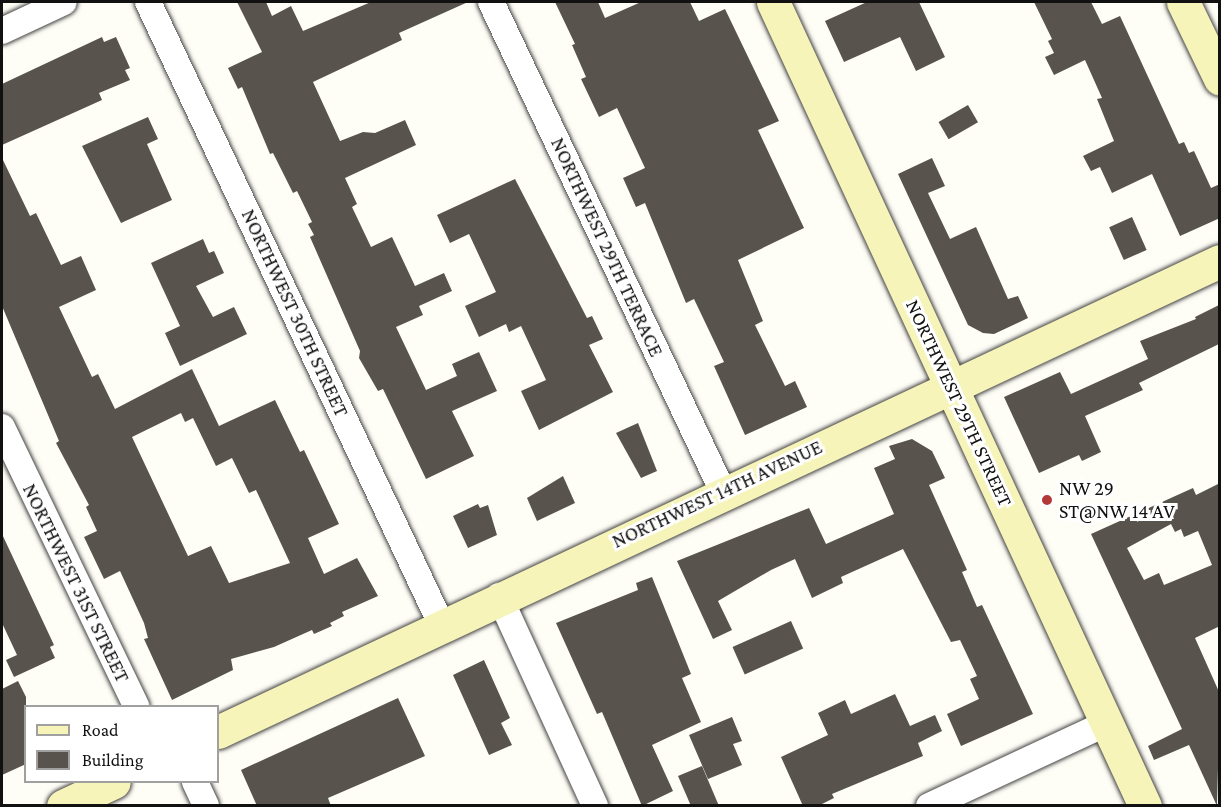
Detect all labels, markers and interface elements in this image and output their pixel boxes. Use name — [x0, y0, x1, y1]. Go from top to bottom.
street label: NORTHWEST 29TH TERRACE — [546, 134, 668, 360]
street label: NORTHWEST 30TH STREET — [236, 205, 354, 421]
street label: NORTHWEST 29TH STREET — [900, 296, 1018, 510]
street label: NORTHWEST 14TH AVENUE — [608, 435, 826, 553]
place label: NW 29 ST@NW 14 AV — [1059, 476, 1175, 523]
street label: NORTHWEST 31ST STREET — [17, 480, 135, 686]
marker: NW 29 ST@NW 14 AV — [1040, 493, 1054, 507]
legend — [24, 705, 219, 783]
text: Road — [82, 720, 119, 740]
text: Building — [82, 750, 143, 770]

